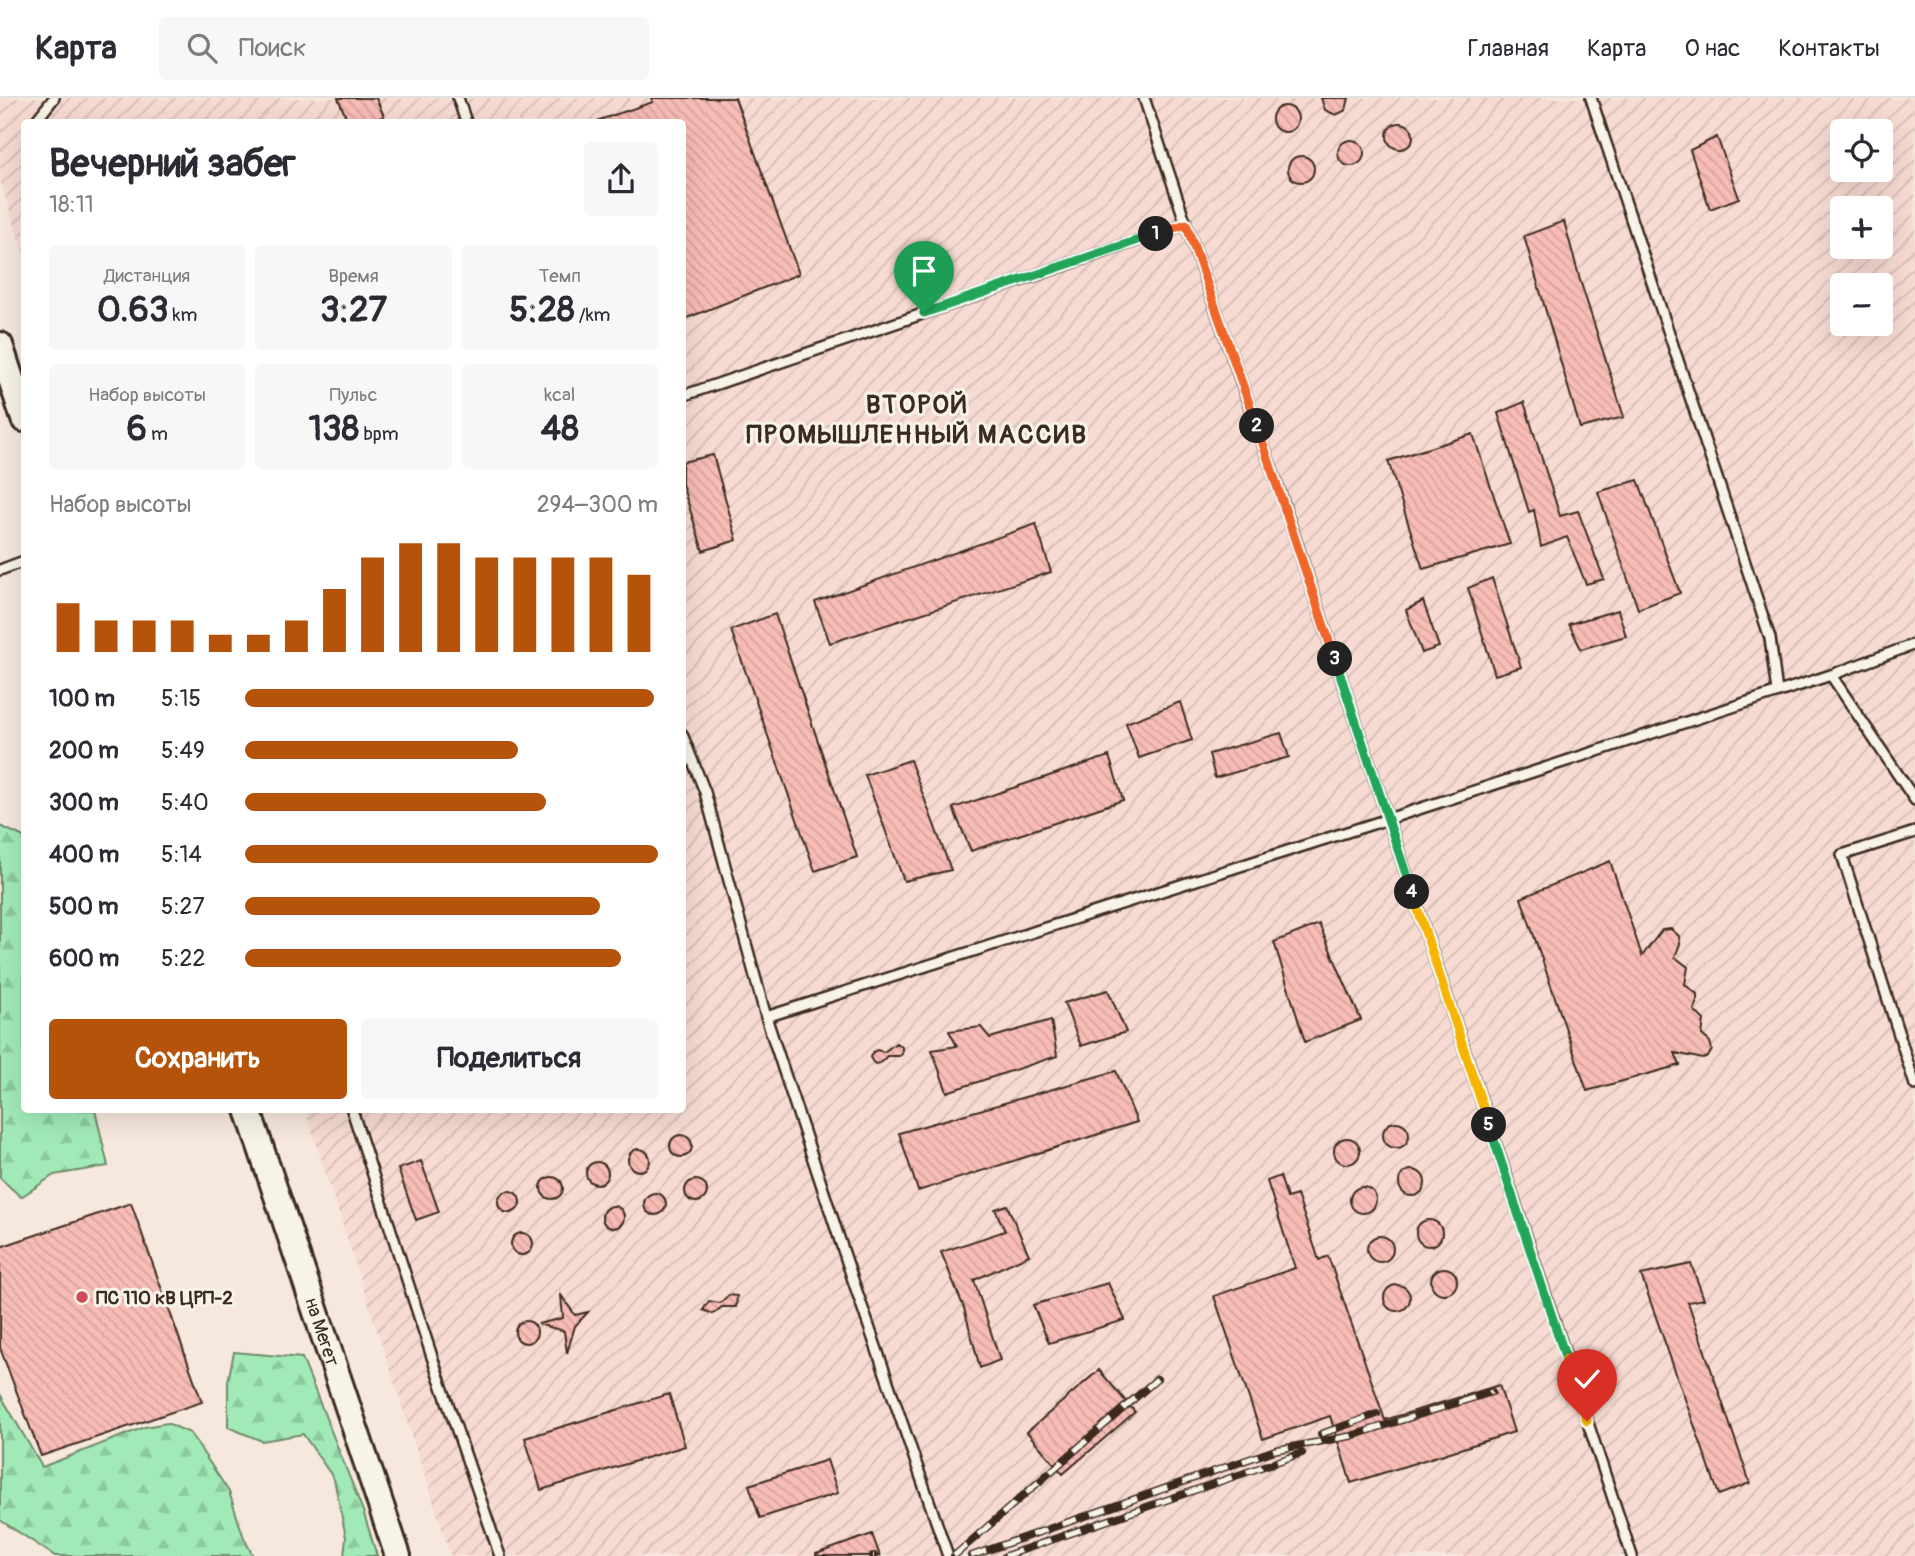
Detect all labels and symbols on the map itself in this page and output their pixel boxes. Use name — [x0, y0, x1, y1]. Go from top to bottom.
pin: 1 — [1138, 216, 1174, 252]
pin — [894, 241, 954, 313]
district label: ВТОРОЙ ПРОМЫШЛЕННЫЙ МАССИВ — [746, 389, 1088, 451]
pin: 2 — [1240, 408, 1274, 444]
pin: 3 — [1318, 642, 1352, 676]
pin: 4 — [1394, 874, 1430, 910]
pin: 5 — [1472, 1108, 1506, 1142]
place label: ПС 110 кВ ЦРП-2 — [96, 1286, 233, 1310]
marker: ПС 110 кВ ЦРП-2 — [74, 1289, 90, 1305]
street label: на Мегет — [299, 1295, 344, 1370]
pin — [1557, 1349, 1617, 1421]

